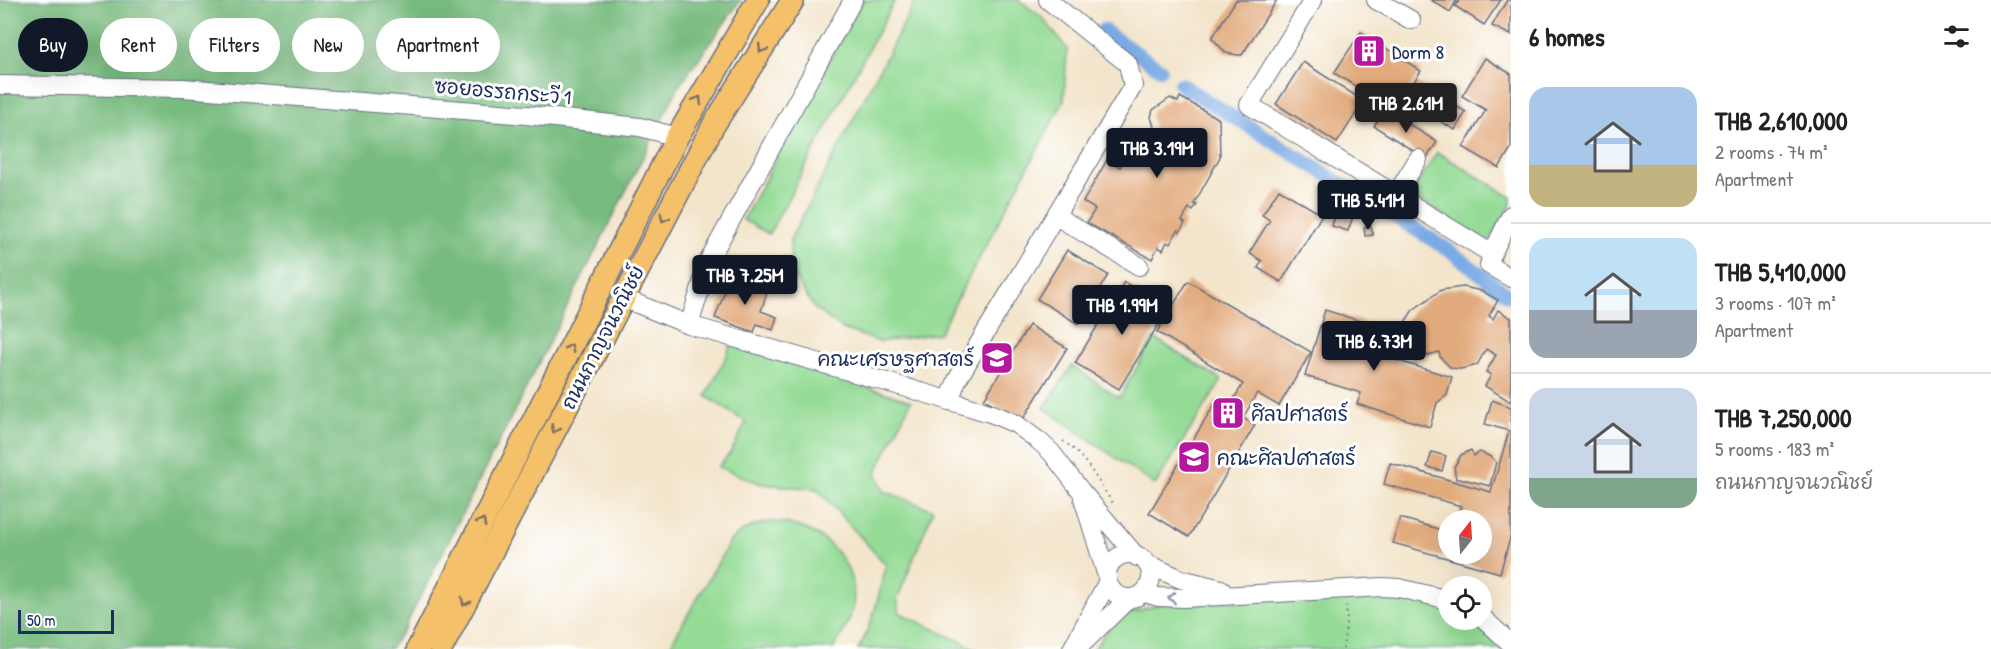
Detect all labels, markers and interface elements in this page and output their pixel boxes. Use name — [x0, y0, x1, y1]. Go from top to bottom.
chip: Buy — [18, 18, 88, 72]
chip: Rent — [100, 18, 177, 72]
chip: Filters — [189, 18, 280, 72]
chip: New — [292, 18, 364, 72]
chip: Apartment — [376, 18, 500, 72]
text: 6 homes — [1529, 19, 1605, 54]
icon: filters — [1940, 20, 1973, 53]
building icon: Dorm 8 — [1351, 33, 1387, 69]
place label: Dorm 8 — [1392, 38, 1444, 65]
one-way arrow — [758, 43, 769, 54]
street label: ซอยอรรถกระวี 1 — [434, 72, 572, 110]
pin: THB 2.61M — [1337, 83, 1475, 134]
text: THB 2.61M — [1369, 89, 1443, 116]
one-way arrow — [691, 96, 703, 106]
text: THB 2,610,000 — [1715, 103, 1848, 138]
icon: home — [1577, 111, 1649, 183]
pin: THB 3.19M — [1088, 128, 1226, 179]
text: THB 3.19M — [1120, 134, 1194, 161]
text: 2 rooms · 74 m² — [1715, 138, 1827, 165]
text: Apartment — [1715, 165, 1793, 192]
pin: THB 5.41M — [1299, 180, 1437, 231]
text: THB 5.41M — [1332, 186, 1404, 213]
one-way arrow — [660, 212, 672, 223]
text: THB 5,410,000 — [1715, 254, 1846, 289]
pin: THB 7.25M — [676, 255, 814, 306]
street label: ถนนกาญจนวณิชย์ — [554, 260, 650, 414]
text: THB 7.25M — [706, 261, 784, 288]
icon: home — [1577, 262, 1649, 334]
pin: THB 1.99M — [1053, 285, 1191, 336]
text: 3 rooms · 107 m² — [1715, 289, 1836, 316]
text: THB 1.99M — [1086, 291, 1158, 318]
text: Apartment — [1715, 316, 1793, 343]
pin: THB 6.73M — [1305, 321, 1443, 372]
text: THB 6.73M — [1336, 327, 1412, 354]
school or university icon: คณะเศรษฐศาสตร์ — [979, 340, 1015, 376]
one-way arrow — [563, 343, 574, 354]
place label: คณะเศรษฐศาสตร์ — [817, 345, 975, 373]
building icon: ศิลปศาสตร์ — [1210, 395, 1246, 431]
place label: ศิลปศาสตร์ — [1251, 400, 1349, 427]
text: THB 7,250,000 — [1715, 400, 1852, 435]
icon: home — [1577, 412, 1649, 484]
one-way arrow — [551, 422, 562, 433]
text: 5 rooms · 183 m² — [1715, 435, 1834, 462]
school or university icon: คณะศิลปศาสตร์ — [1176, 439, 1212, 475]
place label: คณะศิลปศาสตร์ — [1217, 444, 1356, 471]
text: ถนนกาญจนวณิชย์ — [1715, 468, 1873, 495]
north arrow — [1438, 510, 1492, 564]
map controls — [1438, 510, 1492, 630]
one-way arrow — [475, 517, 487, 528]
button: locate — [1438, 576, 1492, 630]
one-way arrow — [1168, 591, 1177, 604]
one-way arrow — [461, 595, 473, 606]
scale bar — [18, 607, 114, 634]
text: 50 m — [27, 609, 56, 631]

